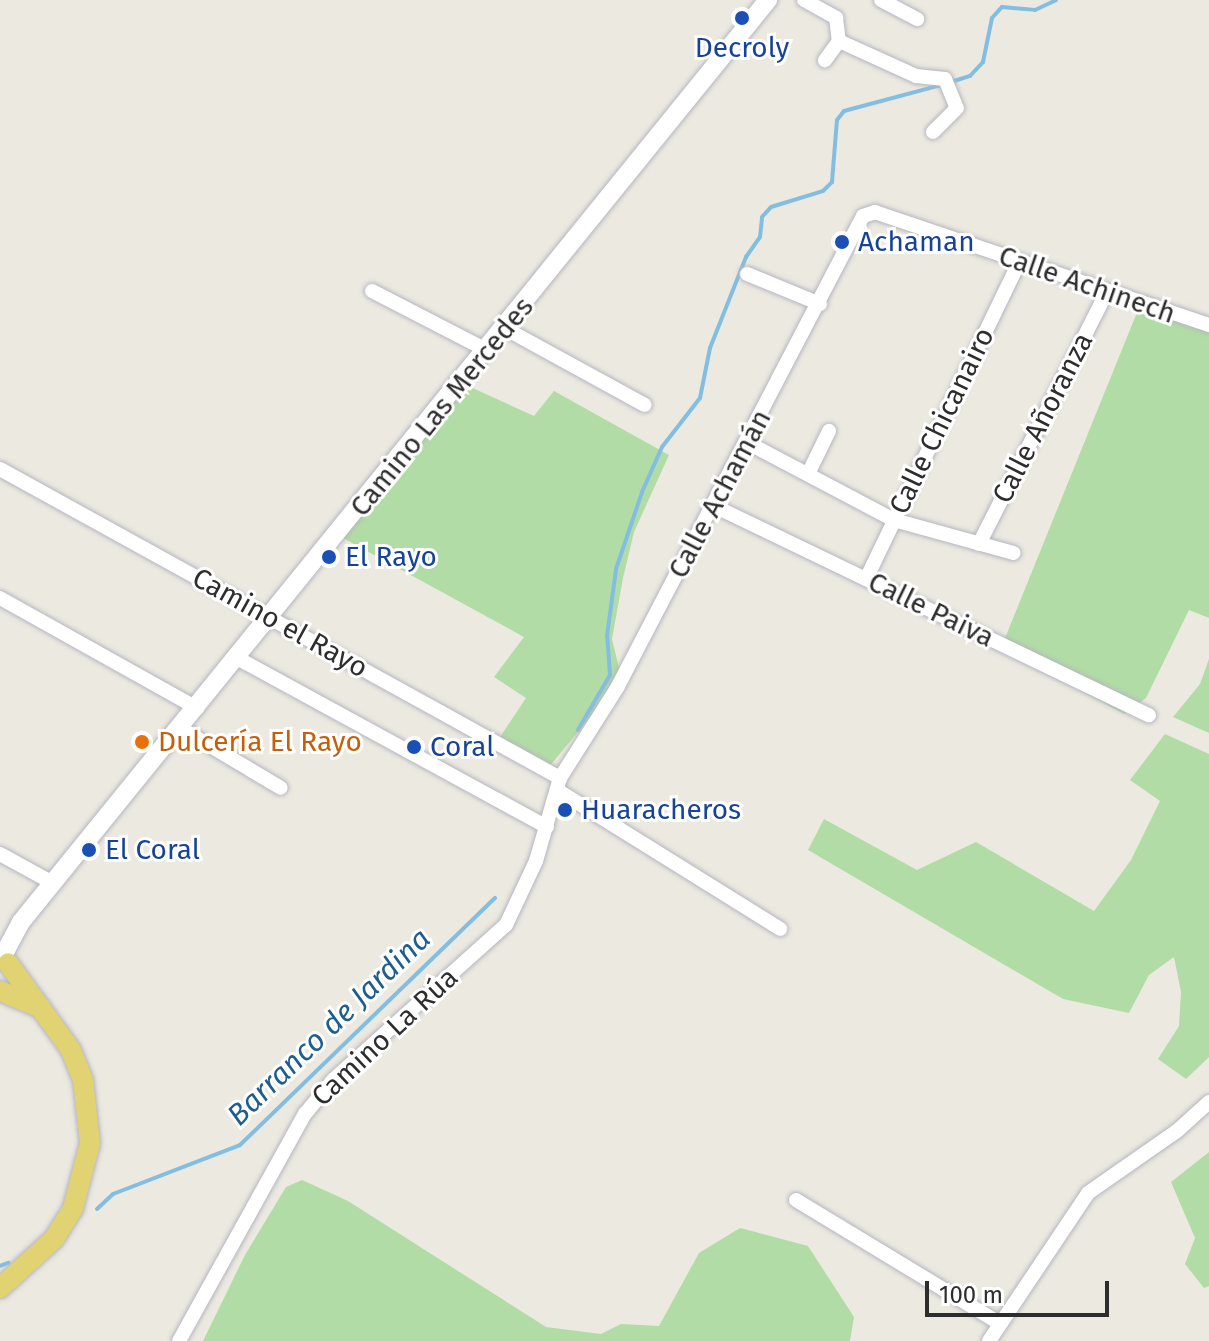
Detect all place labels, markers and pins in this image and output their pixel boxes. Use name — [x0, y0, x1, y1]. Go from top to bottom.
marker: Decroly — [733, 9, 751, 27]
place label: Decroly — [695, 31, 789, 65]
place label: Achaman — [858, 225, 975, 259]
marker: Achaman — [833, 233, 851, 251]
place label: El Rayo — [345, 540, 437, 574]
marker: El Rayo — [320, 548, 338, 566]
place label: Dulcería El Rayo — [158, 725, 362, 759]
place label: Coral — [430, 730, 494, 764]
marker: Dulcería El Rayo — [133, 733, 151, 751]
marker: Coral — [405, 738, 423, 756]
place label: Huaracheros — [581, 793, 741, 827]
marker: Huaracheros — [556, 801, 574, 819]
place label: El Coral — [105, 833, 200, 867]
marker: El Coral — [80, 841, 98, 859]

